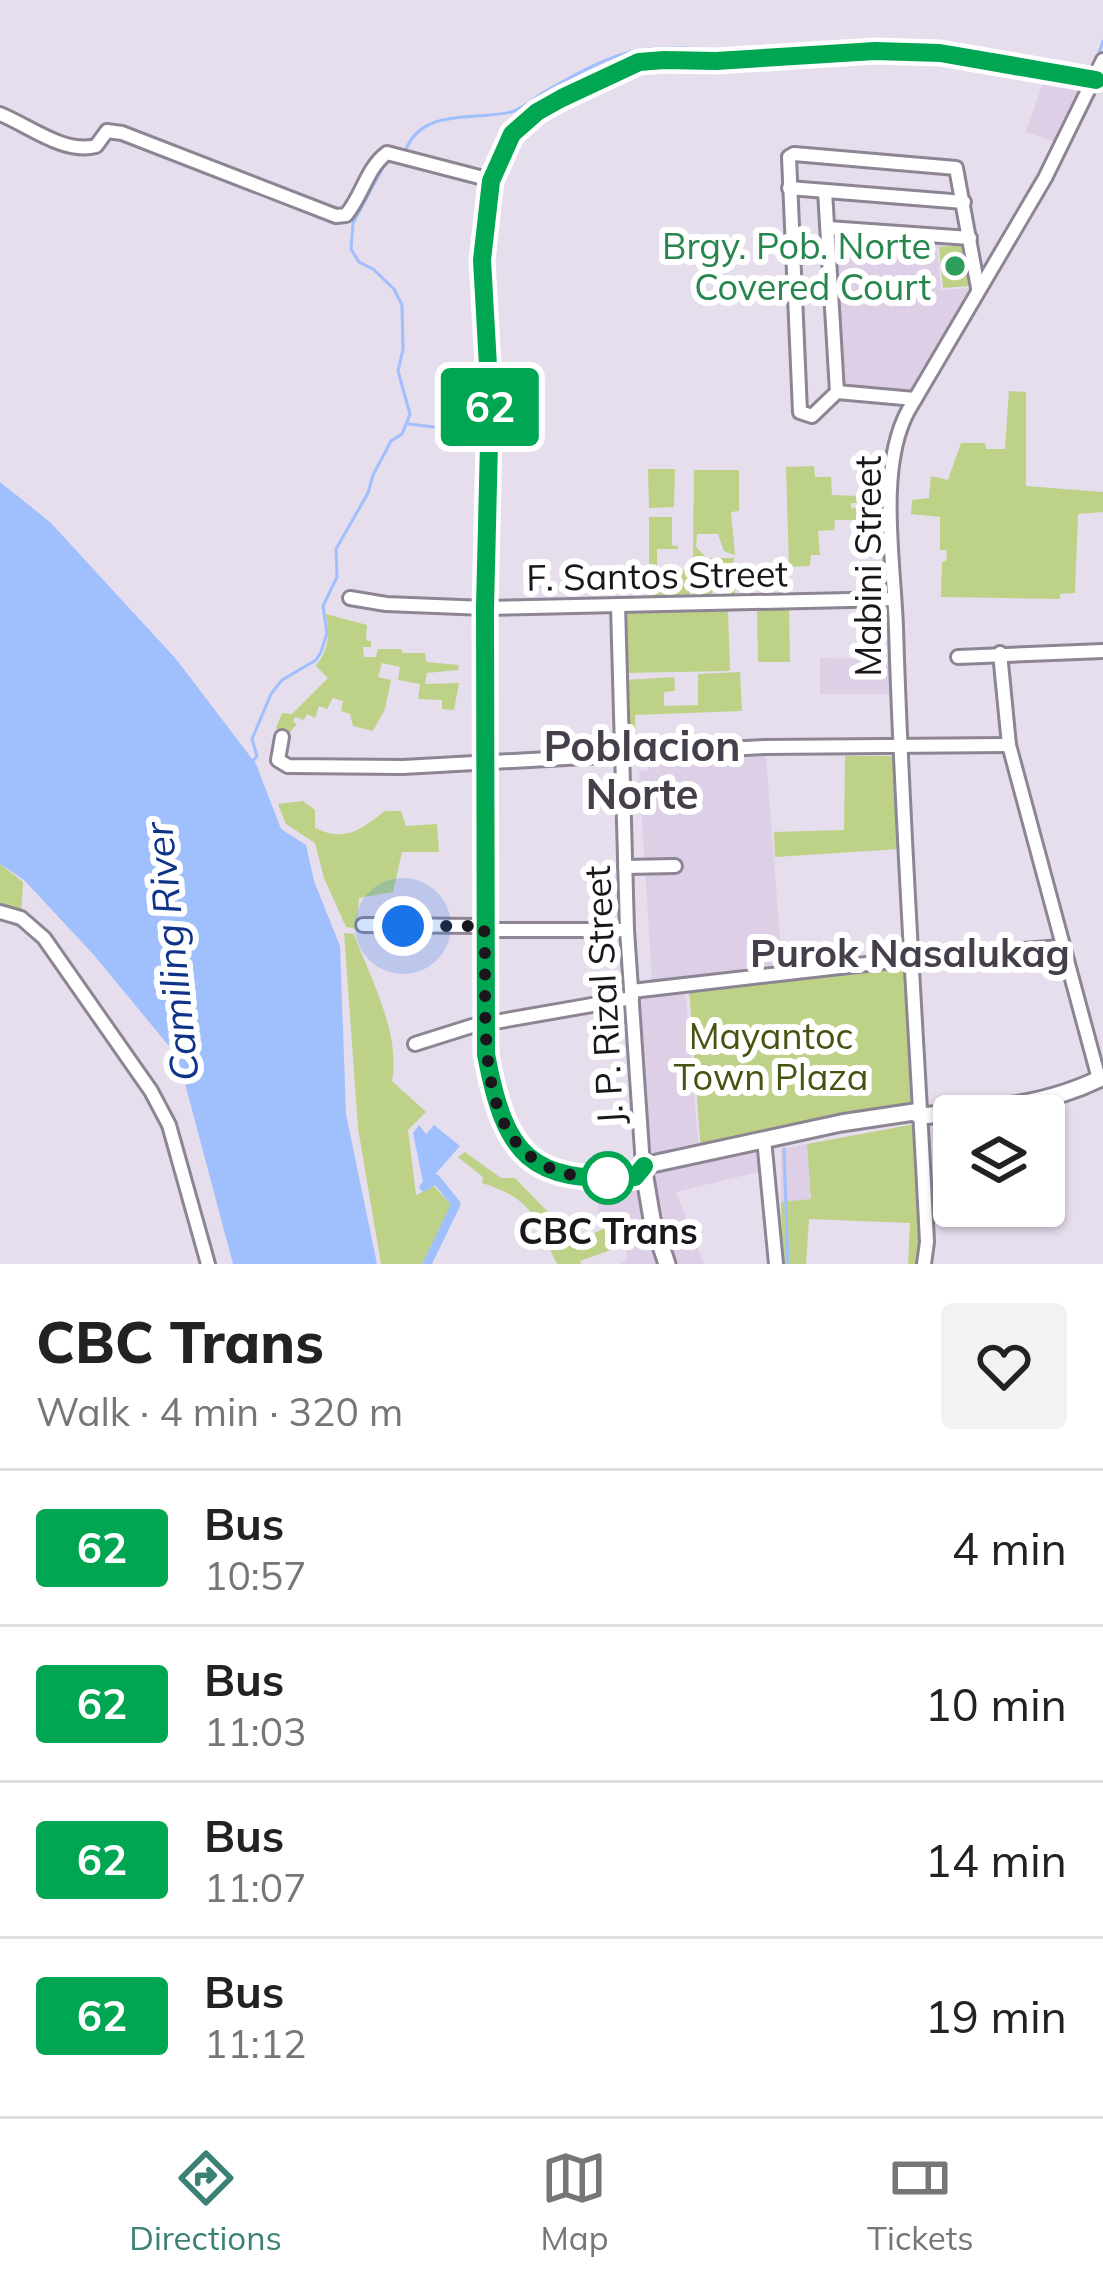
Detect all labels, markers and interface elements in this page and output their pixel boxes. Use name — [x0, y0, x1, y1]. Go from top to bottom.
place label: Brgy. Pob. Norte Covered Court — [662, 223, 931, 309]
marker: Brgy. Pob. Norte Covered Court — [942, 253, 968, 279]
line badge: 62 — [436, 368, 544, 446]
text: 62 — [465, 380, 515, 433]
street label: Mabini Street — [845, 455, 890, 677]
street label: F. Santos Street — [526, 550, 788, 600]
district label: Poblacion Norte — [543, 719, 741, 820]
water label: Camiling River — [133, 818, 209, 1084]
street label: J. P. Rizal Street — [574, 864, 632, 1126]
your location — [373, 896, 433, 956]
district label: Purok Nasalukag — [750, 928, 1070, 977]
park label: Mayantoc Town Plaza — [674, 1013, 868, 1099]
map controls — [933, 1095, 1065, 1227]
button: layers — [933, 1095, 1065, 1227]
marker: CBC Trans — [583, 1153, 633, 1203]
place label: CBC Trans — [518, 1208, 698, 1253]
button: heart — [941, 1303, 1067, 1429]
text: CBC Trans — [36, 1306, 324, 1377]
text: Walk · 4 min · 320 m — [36, 1387, 403, 1436]
text: Bus — [204, 1495, 284, 1551]
text: 4 min — [952, 1520, 1067, 1576]
text: 62 — [77, 1521, 127, 1574]
text: 10:57 — [204, 1551, 307, 1600]
text: Bus — [204, 1651, 284, 1707]
text: 10 min — [925, 1676, 1067, 1732]
text: 62 — [77, 1677, 127, 1730]
text: 11:03 — [204, 1707, 307, 1756]
text: Bus — [204, 1807, 284, 1863]
text: 14 min — [925, 1832, 1067, 1888]
text: 62 — [77, 1833, 127, 1886]
text: 11:07 — [204, 1863, 307, 1912]
text: Bus — [204, 1963, 284, 2019]
text: 19 min — [925, 1988, 1067, 2044]
text: 62 — [77, 1989, 127, 2042]
text: 11:12 — [204, 2019, 307, 2068]
tab: Directions — [129, 2145, 282, 2258]
tab: Map — [541, 2145, 608, 2258]
tab: Tickets — [867, 2145, 974, 2258]

